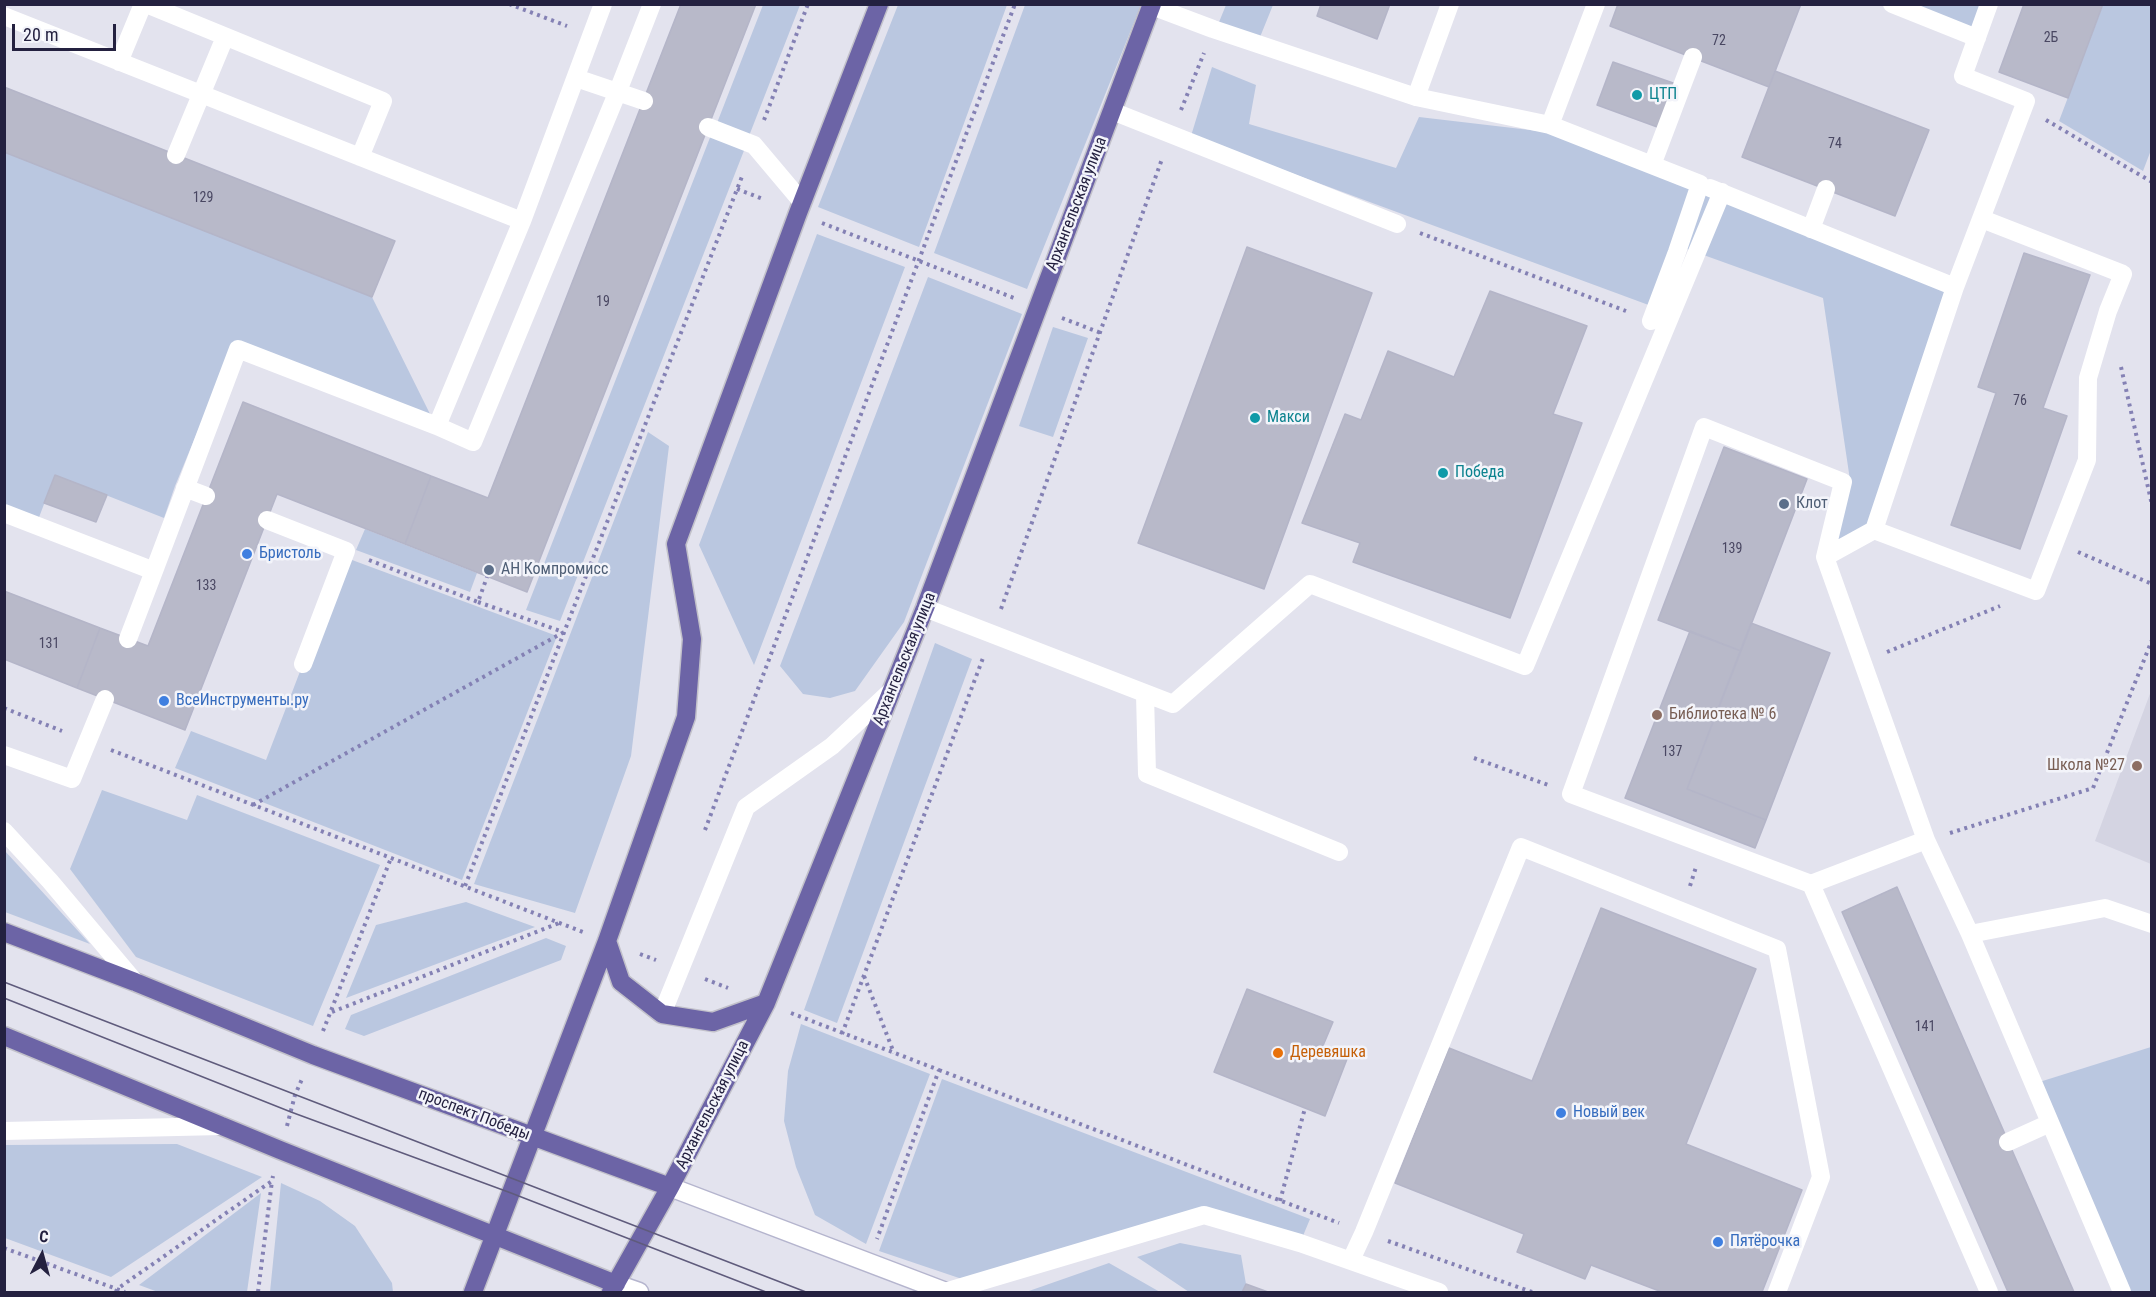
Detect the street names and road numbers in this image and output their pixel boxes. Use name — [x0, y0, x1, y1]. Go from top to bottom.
street label: Архангельская улица — [1043, 134, 1111, 274]
street label: Архангельская улица — [870, 590, 940, 728]
street label: Архангельская улица — [672, 1037, 754, 1173]
street label: проспект Победы — [416, 1085, 532, 1145]

